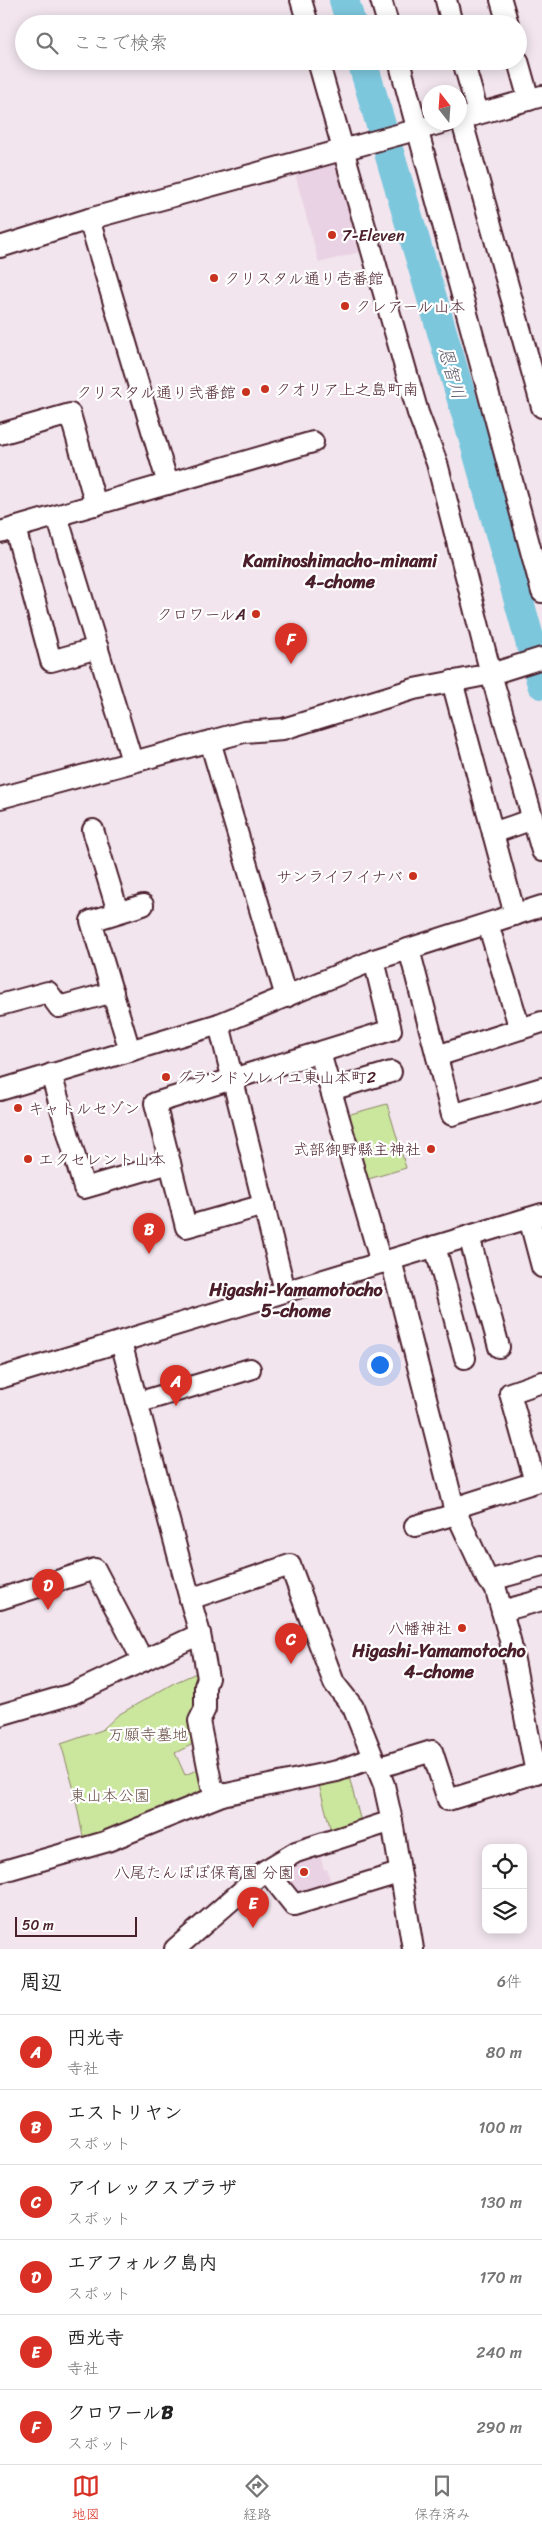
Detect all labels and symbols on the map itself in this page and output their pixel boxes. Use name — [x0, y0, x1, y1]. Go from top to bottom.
north arrow — [422, 85, 467, 130]
place label: 7-Eleven — [342, 221, 405, 250]
marker: 7-Eleven — [326, 229, 338, 241]
place label: クリスタル通り壱番館 — [224, 264, 384, 293]
marker: クリスタル通り壱番館 — [208, 272, 220, 284]
place label: クレアール山本 — [355, 292, 465, 321]
marker: クレアール山本 — [339, 300, 351, 312]
water label: 恩智川 — [429, 343, 475, 403]
place label: クオリア上之島町南 — [275, 375, 419, 404]
place label: クリスタル通り弐番館 — [76, 378, 236, 407]
marker: クオリア上之島町南 — [259, 383, 271, 395]
marker: クリスタル通り弐番館 — [240, 386, 252, 398]
district label: Kaminoshimacho-minami 4-chome — [242, 545, 438, 598]
place label: クロワールA — [156, 600, 246, 629]
marker: クロワールA — [250, 608, 262, 620]
pin: F — [275, 623, 307, 664]
place label: サンライフイナバ — [276, 862, 403, 891]
marker: サンライフイナバ — [407, 870, 419, 882]
place label: グランドソレイユ東山本町2 — [176, 1063, 376, 1092]
marker: グランドソレイユ東山本町2 — [160, 1071, 172, 1083]
place label: キャトルセゾン — [28, 1094, 140, 1123]
marker: キャトルセゾン — [12, 1102, 24, 1114]
place label: 式部御野縣主神社 — [293, 1135, 421, 1164]
marker: 式部御野縣主神社 — [425, 1143, 437, 1155]
place label: エクセレント山本 — [38, 1145, 166, 1174]
marker: エクセレント山本 — [22, 1153, 34, 1165]
pin: B — [133, 1213, 165, 1254]
district label: Higashi-Yamamotocho 5-chome — [208, 1274, 384, 1327]
your location — [367, 1352, 393, 1378]
pin: A — [160, 1365, 192, 1406]
pin: D — [32, 1569, 64, 1610]
place label: 八幡神社 — [388, 1614, 452, 1643]
marker: 八幡神社 — [456, 1622, 468, 1634]
pin: C — [275, 1623, 307, 1664]
district label: Higashi-Yamamotocho 4-chome — [351, 1635, 527, 1688]
park label: 万願寺墓地 — [108, 1720, 188, 1749]
park label: 東山本公園 — [70, 1781, 150, 1810]
place label: 八尾たんぽぽ保育園 分園 — [114, 1858, 294, 1887]
marker: 八尾たんぽぽ保育園 分園 — [298, 1866, 310, 1878]
pin: E — [237, 1887, 269, 1928]
scale bar — [15, 1914, 138, 1937]

